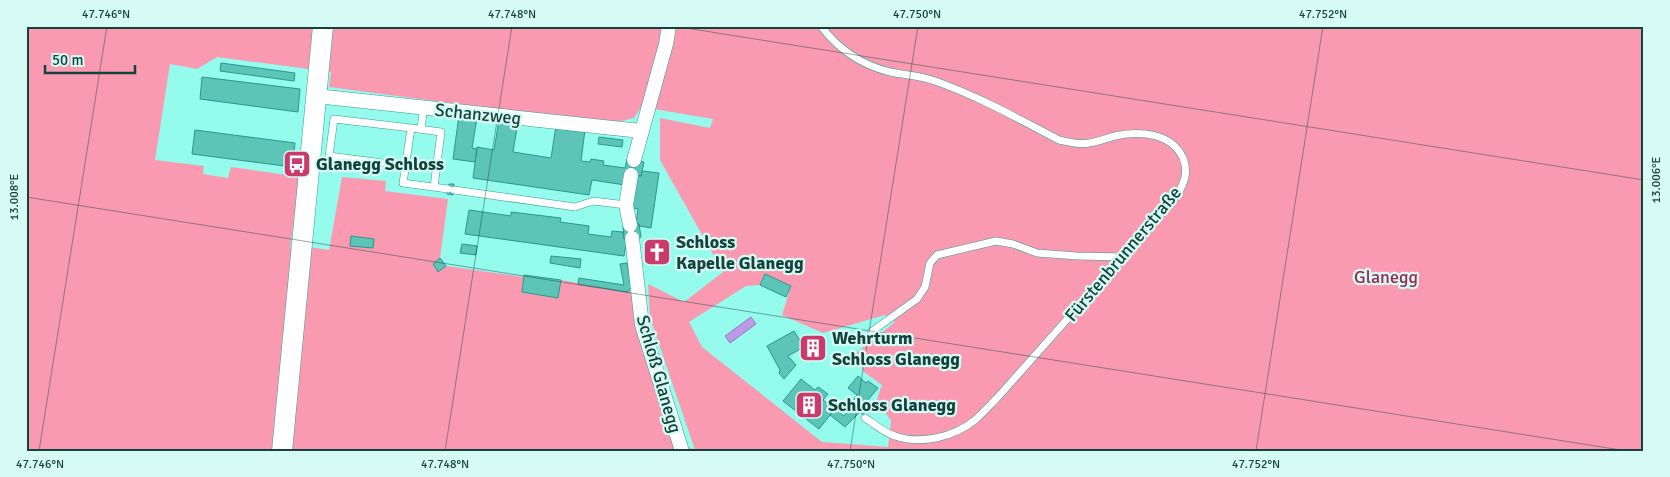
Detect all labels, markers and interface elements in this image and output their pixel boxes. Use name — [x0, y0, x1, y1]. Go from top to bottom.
text: 47.746°N — [82, 7, 130, 22]
text: 47.748°N — [488, 7, 536, 22]
text: 47.750°N — [893, 7, 941, 22]
text: 47.752°N — [1299, 7, 1347, 22]
scale bar — [45, 42, 135, 74]
text: 50 m — [52, 51, 83, 69]
street label: Schanzweg — [434, 99, 522, 129]
bus stop icon: Glanegg Schloss — [282, 149, 312, 179]
place label: Glanegg Schloss — [316, 153, 444, 175]
text: 13.006°E — [1649, 156, 1664, 203]
text: 13.008°E — [7, 173, 22, 220]
street label: Fürstenbrunnerstraße — [1060, 182, 1186, 326]
place label: Schloss Kapelle Glanegg — [676, 231, 804, 274]
church icon: Schloss Kapelle Glanegg — [642, 237, 672, 267]
park label: Glanegg — [1354, 266, 1418, 288]
street label: Schloß Glanegg — [632, 312, 686, 436]
place label: Wehrturm Schloss Glanegg — [832, 327, 960, 370]
building icon: Wehrturm Schloss Glanegg — [798, 333, 828, 363]
building icon: Schloss Glanegg — [794, 390, 824, 420]
place label: Schloss Glanegg — [828, 394, 956, 416]
text: 47.746°N — [16, 457, 64, 472]
text: 47.748°N — [421, 457, 469, 472]
text: 47.750°N — [827, 457, 875, 472]
text: 47.752°N — [1232, 457, 1280, 472]

